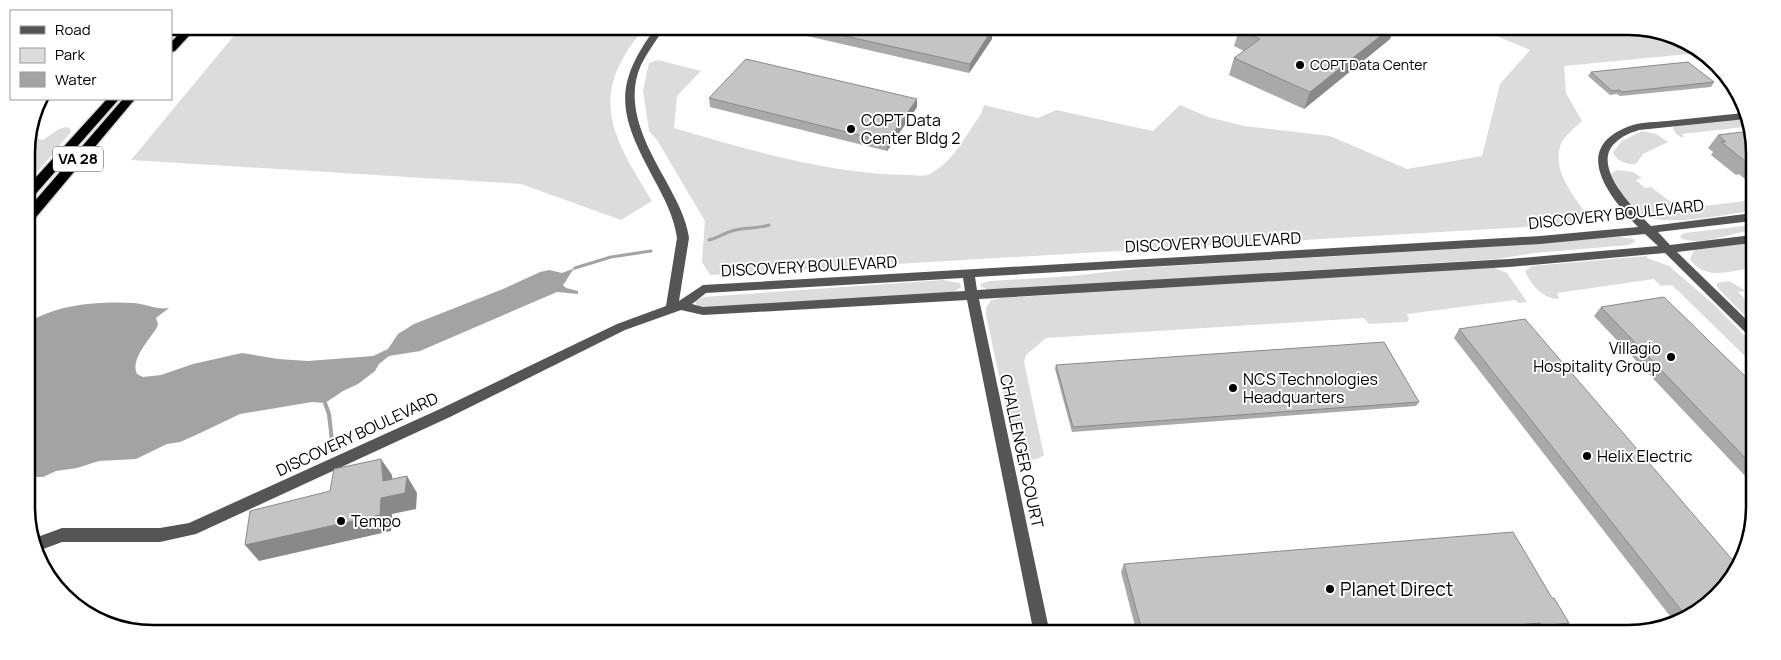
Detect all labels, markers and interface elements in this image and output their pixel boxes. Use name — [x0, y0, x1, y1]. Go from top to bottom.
legend — [10, 10, 172, 100]
text: Road — [55, 19, 91, 40]
text: Park — [55, 44, 85, 65]
place label: COPT Data Center — [1310, 55, 1428, 74]
marker: COPT Data Center — [1294, 59, 1306, 71]
text: Water — [55, 69, 97, 90]
place label: COPT Data Center Bldg 2 — [861, 109, 960, 149]
marker: COPT Data Center Bldg 2 — [845, 123, 857, 135]
road number: VA 28 — [53, 146, 103, 172]
street label: DISCOVERY BOULEVARD — [1527, 194, 1705, 234]
street label: DISCOVERY BOULEVARD — [1124, 226, 1302, 258]
street label: DISCOVERY BOULEVARD — [720, 250, 898, 282]
place label: Villagio Hospitality Group — [1533, 337, 1661, 377]
marker: Villagio Hospitality Group — [1665, 351, 1677, 363]
place label: NCS Technologies Headquarters — [1243, 368, 1378, 408]
street label: CHALLENGER COURT — [995, 372, 1049, 530]
marker: NCS Technologies Headquarters — [1227, 382, 1239, 394]
street label: DISCOVERY BOULEVARD — [272, 387, 442, 481]
place label: Helix Electric — [1597, 445, 1692, 467]
marker: Helix Electric — [1581, 450, 1593, 462]
place label: Tempo — [351, 510, 401, 532]
marker: Tempo — [335, 515, 347, 527]
place label: Planet Direct — [1340, 576, 1453, 602]
marker: Planet Direct — [1324, 583, 1336, 595]

